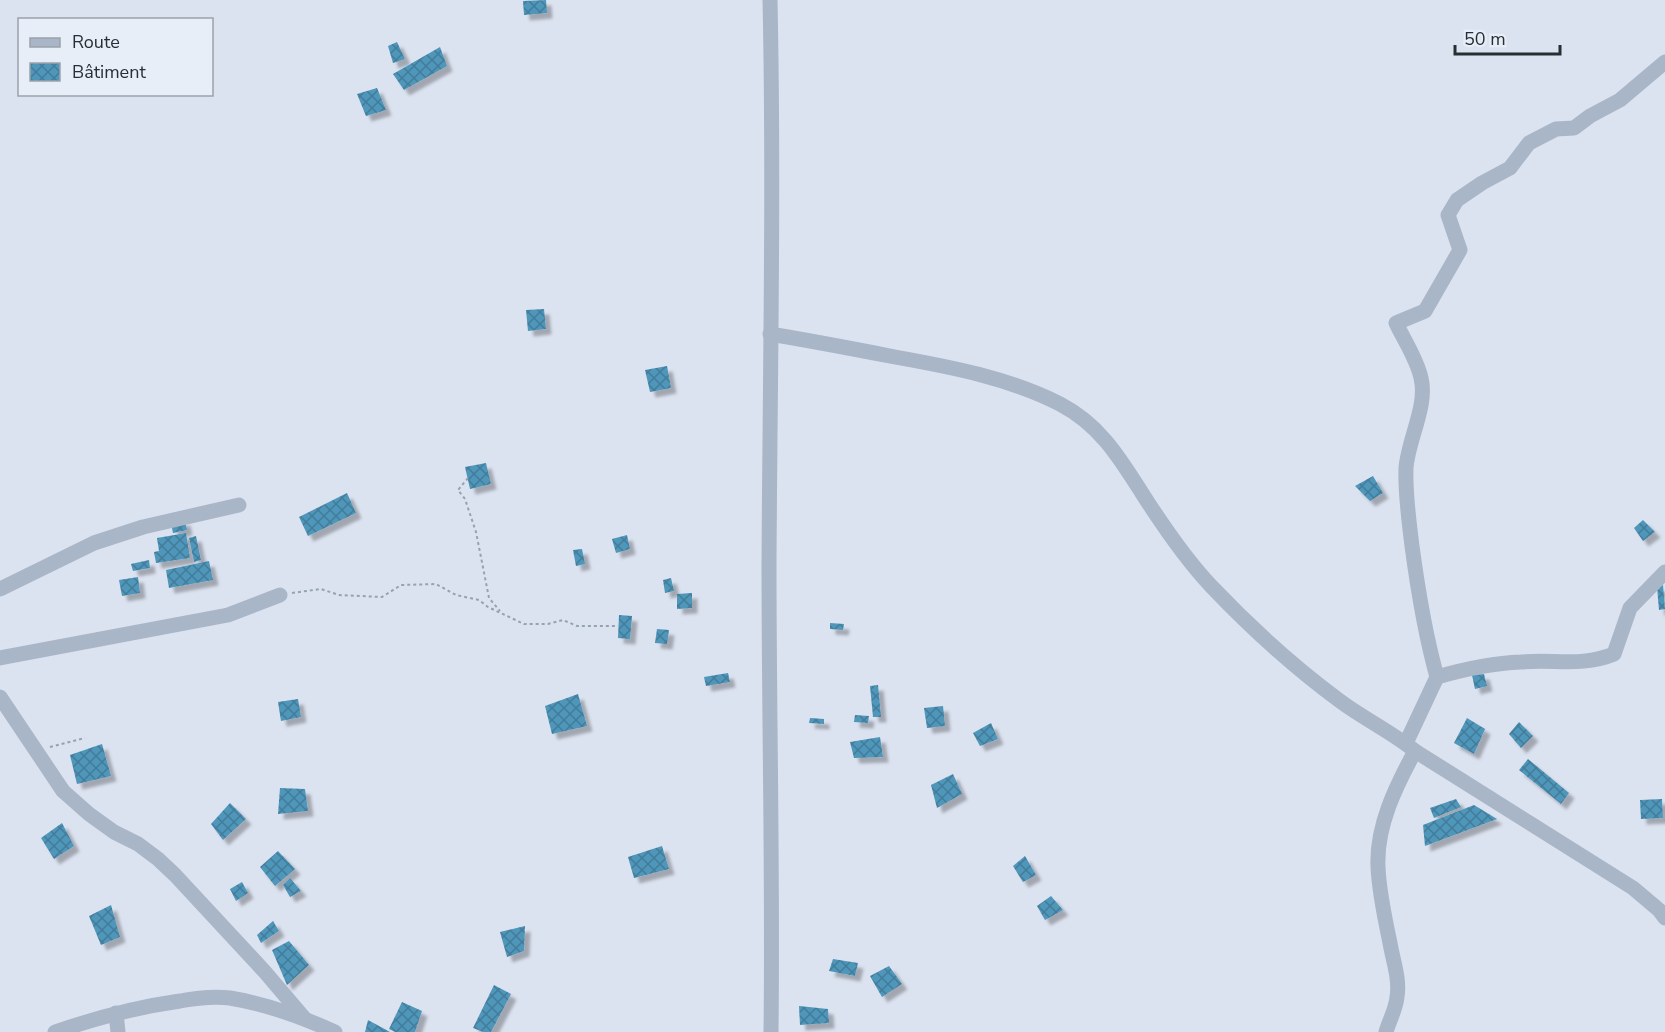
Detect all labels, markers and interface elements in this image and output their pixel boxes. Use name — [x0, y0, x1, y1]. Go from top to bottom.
legend — [18, 18, 213, 96]
scale bar — [1455, 18, 1560, 56]
text: 50 m — [1464, 27, 1506, 51]
text: Route — [72, 30, 120, 54]
text: Bâtiment — [72, 60, 146, 84]

